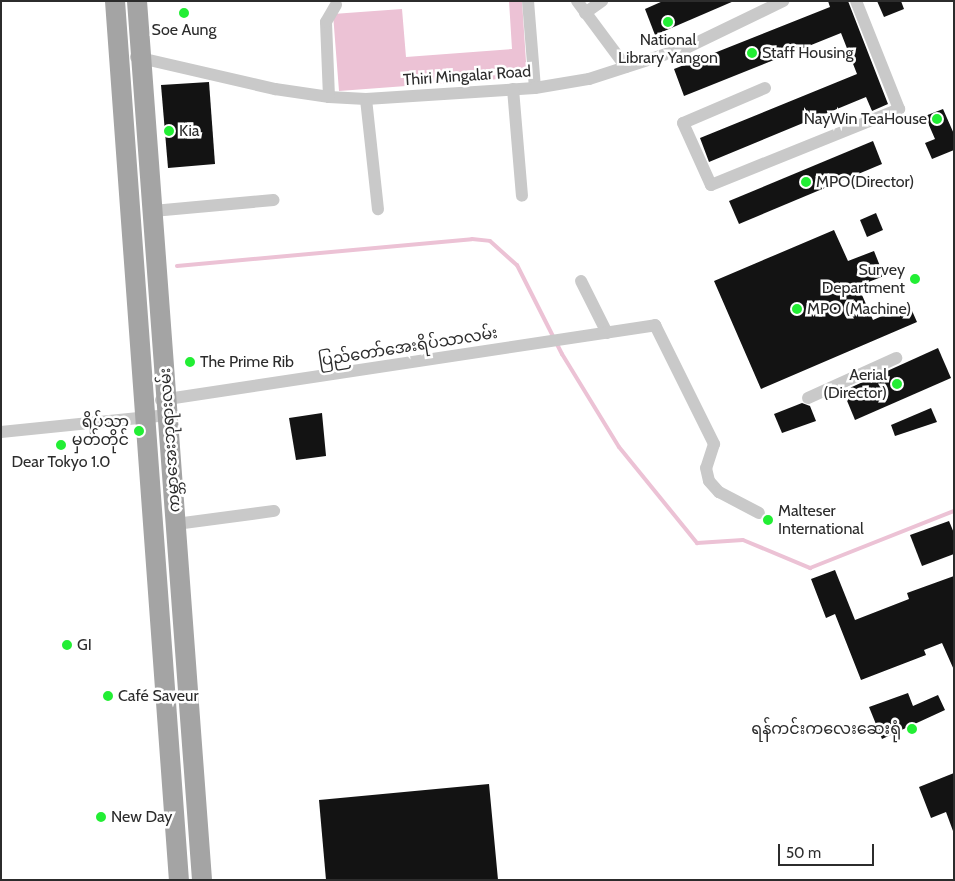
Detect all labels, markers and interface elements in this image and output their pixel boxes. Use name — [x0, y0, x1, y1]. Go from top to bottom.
marker: Soe Aung — [178, 7, 190, 19]
marker: National Library Yangon — [662, 16, 674, 28]
place label: Soe Aung — [152, 20, 216, 40]
place label: National Library Yangon — [618, 30, 718, 68]
place label: Staff Housing — [762, 43, 853, 63]
marker: Staff Housing — [746, 47, 758, 59]
street label: Thiri Mingalar Road — [402, 62, 532, 90]
place label: NayWin TeaHouse — [804, 109, 927, 129]
marker: NayWin TeaHouse — [931, 113, 943, 125]
place label: Kia — [179, 121, 200, 141]
marker: Kia — [163, 125, 175, 137]
place label: MPO(Director) — [816, 172, 914, 192]
marker: MPO(Director) — [800, 176, 812, 188]
place label: Survey Department — [822, 260, 905, 298]
marker: Survey Department — [909, 273, 921, 285]
place label: MPO (Machine) — [807, 299, 911, 319]
marker: MPO (Machine) — [791, 303, 803, 315]
street label: ပြည်တော်အေးရိပ်သာလမ်း — [317, 323, 499, 371]
place label: The Prime Rib — [200, 352, 294, 372]
marker: The Prime Rib — [184, 356, 196, 368]
place label: Aerial (Director) — [823, 365, 887, 403]
street label: ကမ္ဘာအေးဘုရားလမ်း — [155, 367, 185, 513]
marker: Aerial (Director) — [891, 378, 903, 390]
place label: ရိပ်သာ မှတ်တိုင် — [72, 412, 129, 450]
marker: ရိပ်သာ မှတ်တိုင် — [133, 425, 145, 437]
marker: Dear Tokyo 1.0 — [55, 439, 67, 451]
place label: Dear Tokyo 1.0 — [11, 452, 111, 472]
place label: Malteser International — [778, 501, 864, 539]
marker: Malteser International — [762, 514, 774, 526]
place label: GI — [77, 635, 92, 655]
marker: GI — [61, 639, 73, 651]
place label: Café Saveur — [118, 686, 198, 706]
marker: Café Saveur — [102, 690, 114, 702]
place label: ရန်ကင်းကလေးဆေးရုံ — [751, 719, 901, 739]
marker: ရန်ကင်းကလေးဆေးရုံ — [905, 722, 919, 736]
place label: New Day — [111, 807, 172, 827]
marker: New Day — [95, 811, 107, 823]
scale bar — [780, 834, 876, 866]
text: 50 m — [786, 844, 821, 862]

